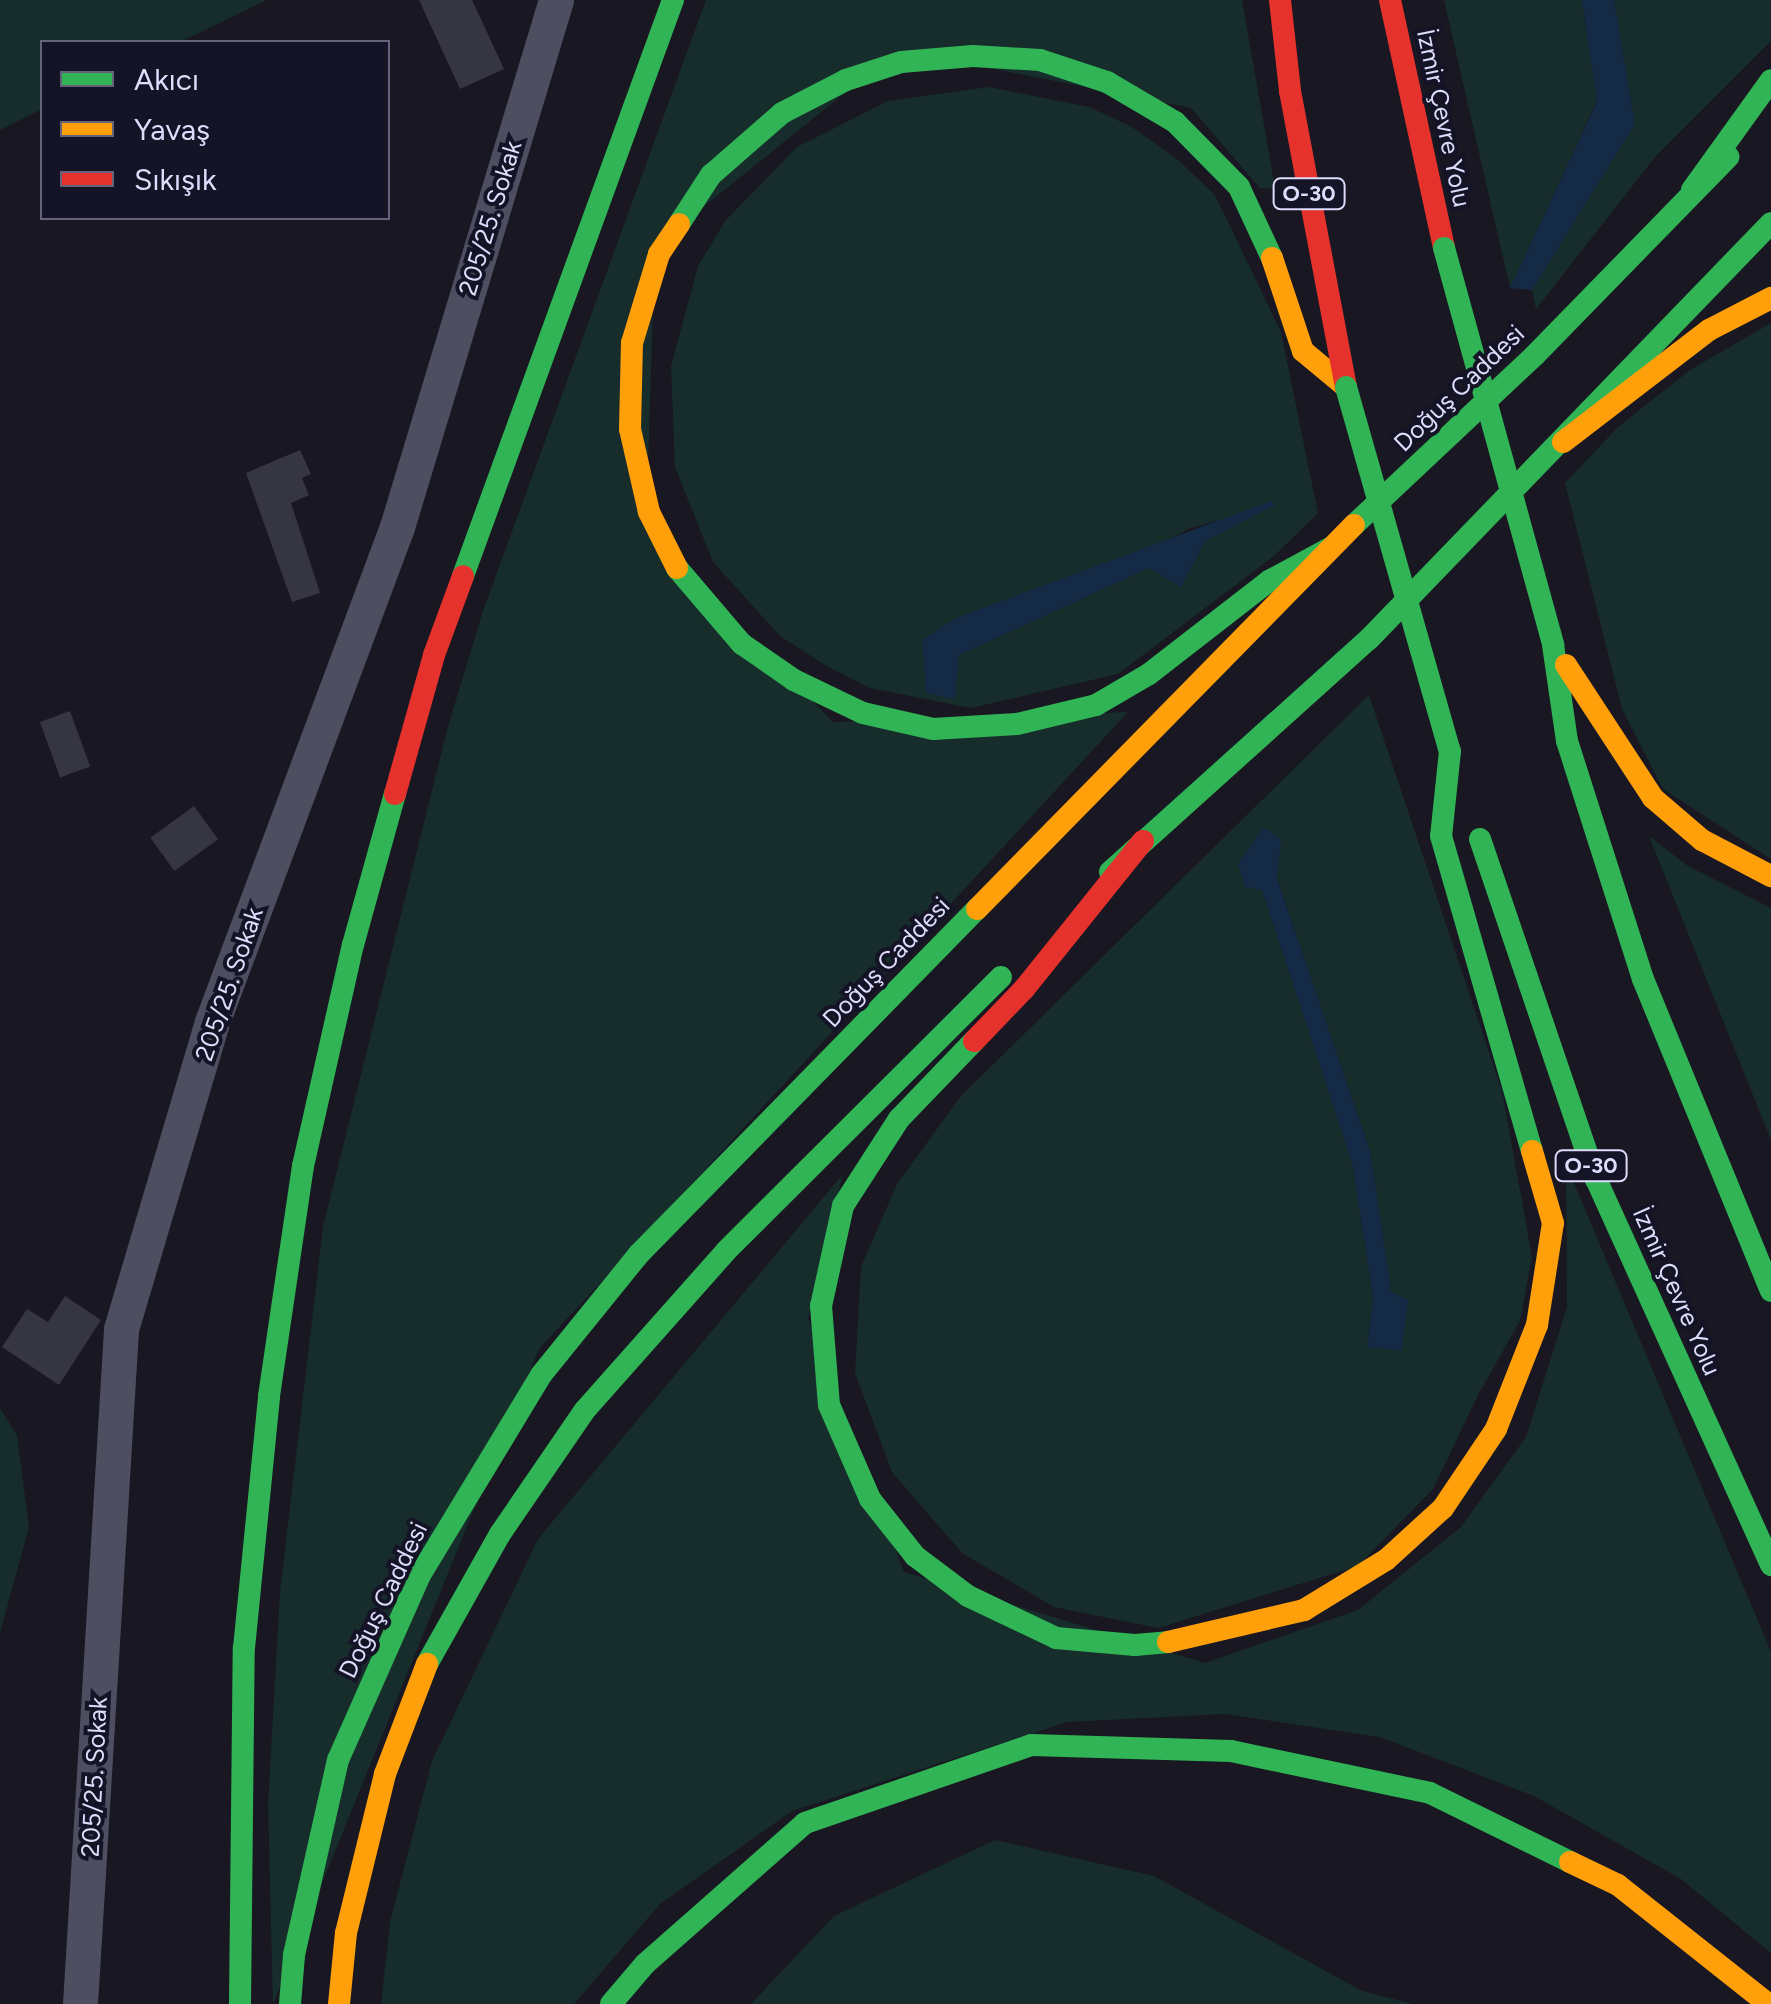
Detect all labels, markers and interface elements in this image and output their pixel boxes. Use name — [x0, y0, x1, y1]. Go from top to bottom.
street label: İzmir Çevre Yolu — [1411, 26, 1477, 210]
legend — [40, 40, 390, 220]
text: Akıcı — [134, 61, 199, 98]
text: Yavaş — [134, 111, 210, 148]
street label: 205/25. Sokak — [452, 137, 528, 299]
text: Sıkışık — [134, 161, 217, 198]
road number: O-30 — [1272, 177, 1346, 211]
street label: Doğuş Caddesi — [1388, 318, 1530, 458]
street label: Doğuş Caddesi — [816, 891, 956, 1033]
street label: 205/25. Sokak — [189, 903, 269, 1065]
road number: O-30 — [1554, 1149, 1628, 1183]
street label: İzmir Çevre Yolu — [1627, 1202, 1727, 1380]
street label: Doğuş Caddesi — [332, 1517, 434, 1683]
street label: 205/25. Sokak — [75, 1696, 113, 1858]

